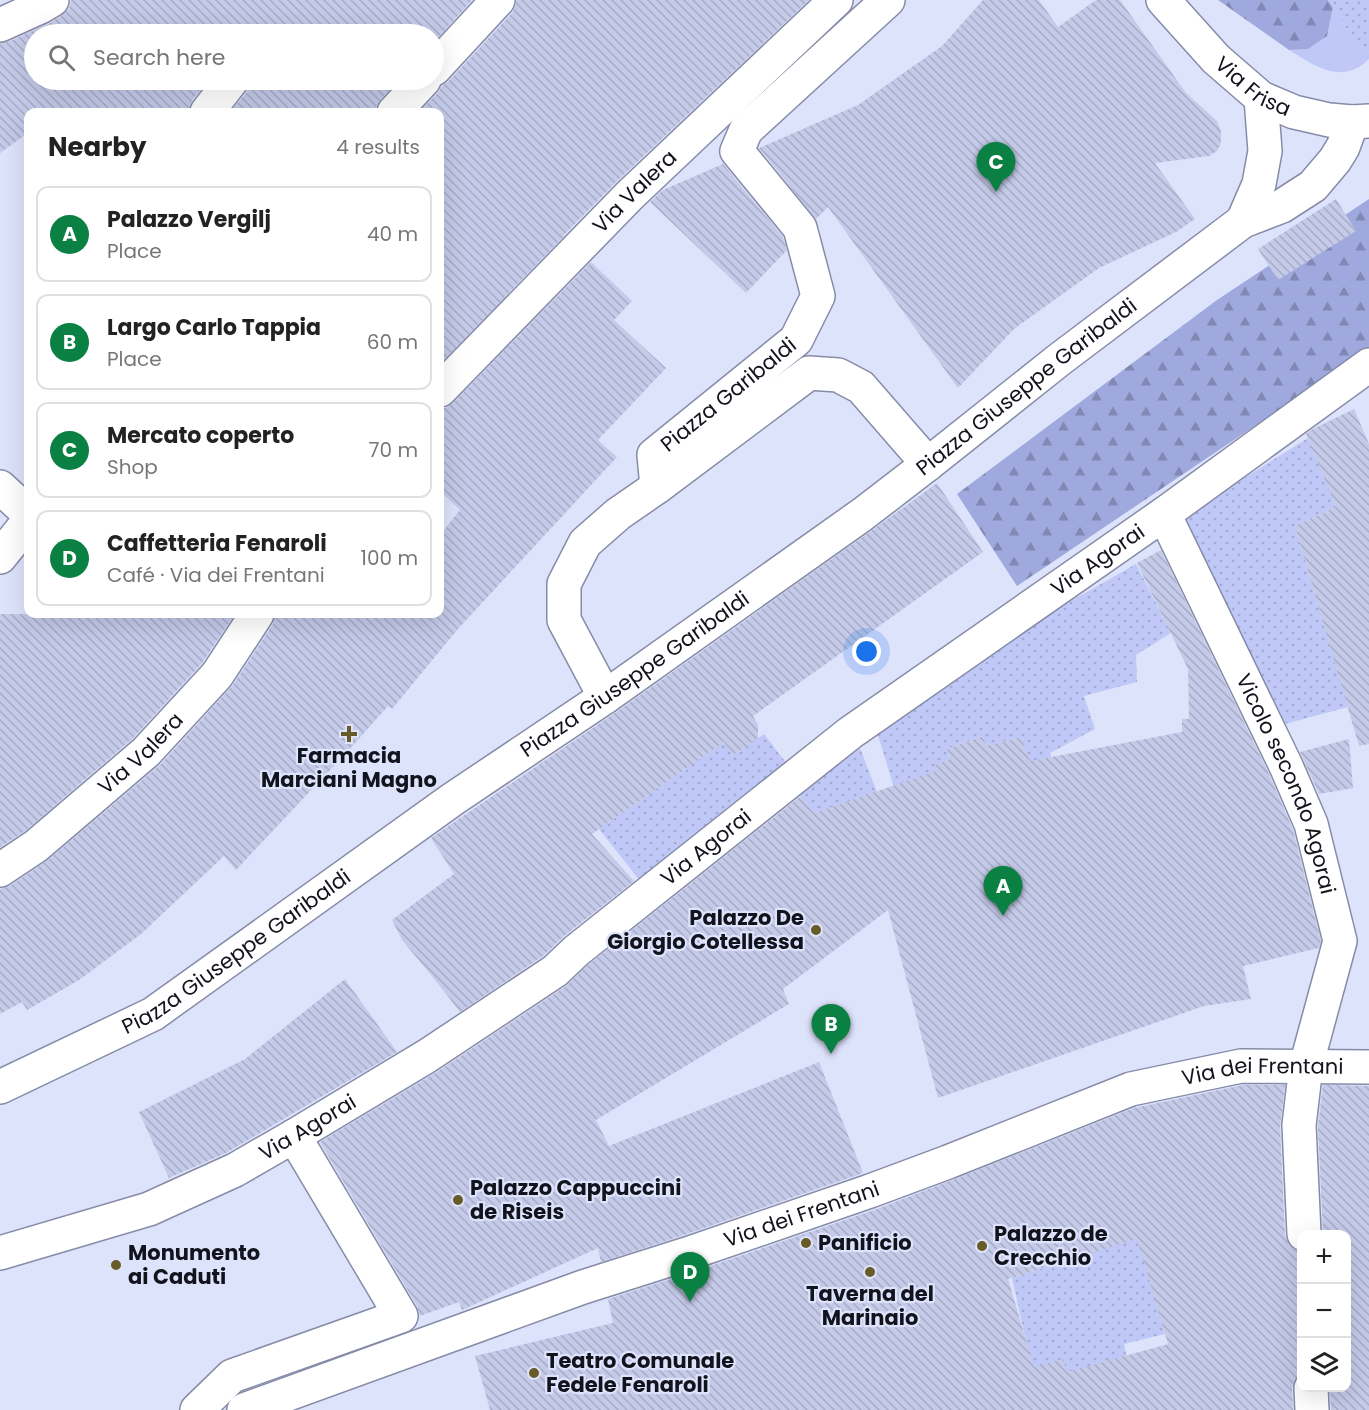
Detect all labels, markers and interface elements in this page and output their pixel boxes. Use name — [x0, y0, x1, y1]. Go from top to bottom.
search box — [24, 24, 444, 90]
icon: search — [45, 41, 78, 74]
text: Search here — [93, 42, 226, 73]
street label: Via Frisa — [1209, 49, 1296, 123]
text: Nearby — [48, 129, 146, 165]
text: 4 results — [336, 133, 420, 161]
pin: C — [976, 142, 1016, 192]
street label: Via Valera — [586, 143, 683, 239]
text: Palazzo Vergilj — [107, 204, 271, 235]
text: A — [62, 220, 77, 248]
text: 40 m — [367, 220, 418, 248]
text: Place — [107, 237, 162, 265]
street label: Piazza Giuseppe Garibaldi — [910, 291, 1143, 482]
text: Largo Carlo Tappia — [107, 312, 321, 343]
text: B — [63, 328, 76, 356]
text: 60 m — [367, 328, 418, 356]
street label: Piazza Garibaldi — [654, 330, 802, 458]
text: Place — [107, 345, 162, 373]
text: Mercato coperto — [107, 420, 294, 451]
text: C — [62, 436, 77, 464]
text: 70 m — [369, 436, 418, 464]
text: Shop — [107, 453, 158, 481]
street label: Via Agorai — [1045, 517, 1150, 603]
text: Caffetteria Fenaroli — [107, 528, 327, 559]
text: D — [62, 544, 77, 572]
text: 100 m — [361, 544, 418, 572]
text: Café · Via dei Frentani — [107, 561, 325, 589]
street label: Piazza Giuseppe Garibaldi — [514, 584, 755, 764]
your location — [852, 637, 881, 666]
street label: Vicolo secondo Agorai — [1229, 669, 1343, 897]
street label: Via Valera — [91, 706, 189, 801]
marker: Farmacia Marciani Magno — [342, 727, 356, 741]
place label: Farmacia Marciani Magno — [261, 741, 437, 794]
street label: Via Agorai — [654, 802, 757, 892]
street label: Piazza Giuseppe Garibaldi — [117, 862, 356, 1041]
pin: A — [984, 866, 1022, 916]
place label: Palazzo De Giorgio Cotellessa — [607, 903, 804, 956]
marker: Palazzo De Giorgio Cotellessa — [809, 923, 823, 937]
pin: B — [812, 1004, 850, 1054]
street label: Via dei Frentani — [1179, 1050, 1344, 1092]
street label: Via Agorai — [254, 1087, 361, 1167]
place label: Palazzo Cappuccini de Riseis — [470, 1173, 681, 1226]
street label: Via dei Frentani — [720, 1174, 883, 1254]
marker: Palazzo Cappuccini de Riseis — [451, 1193, 465, 1207]
place label: Palazzo de Crecchio — [994, 1219, 1108, 1272]
place label: Panificio — [818, 1228, 912, 1257]
map controls — [1297, 1230, 1351, 1392]
button: + — [1297, 1230, 1351, 1284]
marker: Panificio — [799, 1236, 813, 1250]
place label: Monumento ai Caduti — [128, 1238, 260, 1291]
marker: Palazzo de Crecchio — [975, 1239, 989, 1253]
pin: D — [670, 1252, 710, 1302]
marker: Monumento ai Caduti — [109, 1258, 123, 1272]
marker: Taverna del Marinaio — [863, 1265, 877, 1279]
place label: Taverna del Marinaio — [806, 1279, 934, 1332]
button: − — [1297, 1284, 1351, 1338]
button: layers — [1297, 1338, 1351, 1392]
place label: Teatro Comunale Fedele Fenaroli — [546, 1346, 734, 1399]
marker: Teatro Comunale Fedele Fenaroli — [527, 1366, 541, 1380]

